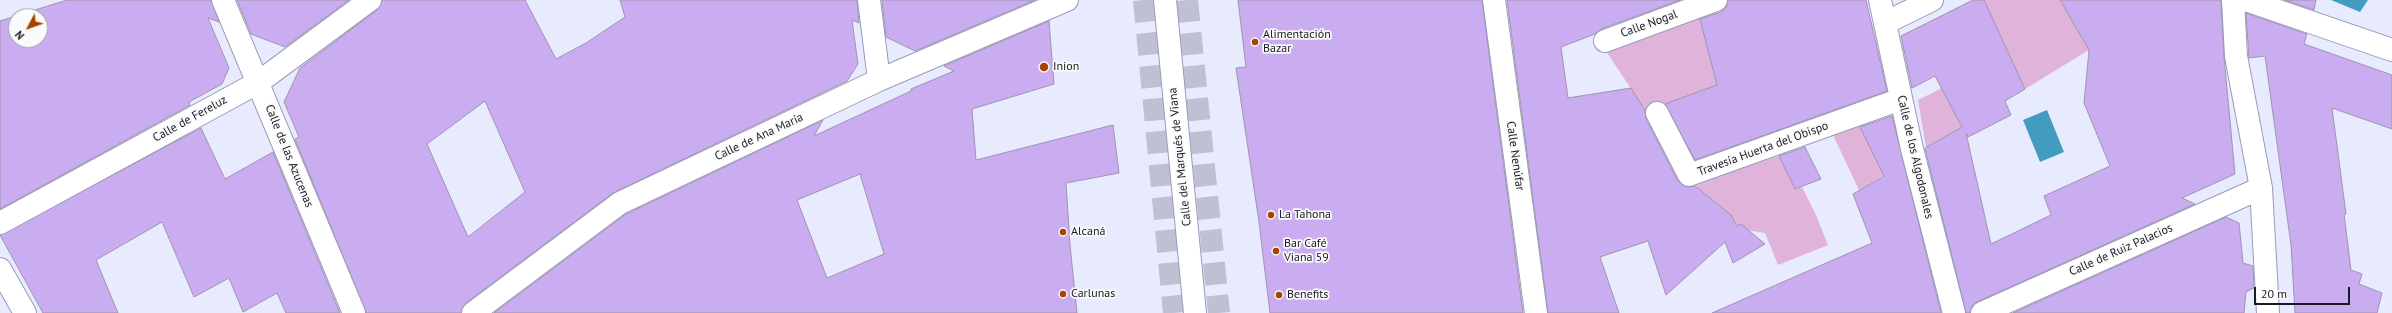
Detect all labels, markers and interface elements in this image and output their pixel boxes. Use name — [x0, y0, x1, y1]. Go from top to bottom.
street label: Calle Nogal — [1619, 7, 1679, 41]
north arrow — [8, 8, 48, 48]
text: N — [12, 28, 27, 43]
place label: Alimentación Bazar — [1263, 28, 1331, 56]
marker: Alimentación Bazar — [1250, 37, 1260, 47]
place label: Inion — [1053, 60, 1079, 74]
marker: Inion — [1038, 61, 1050, 73]
street label: Calle del Marqués de Viana — [1166, 87, 1194, 227]
street label: Calle de Fereluz — [150, 93, 230, 145]
street label: Calle de los Algodonales — [1894, 94, 1936, 220]
street label: Calle de las Azucenas — [262, 102, 316, 210]
street label: Calle de Ana María — [712, 110, 806, 164]
street label: Travesía Huerta del Obispo — [1696, 119, 1830, 179]
street label: Calle Nenúfar — [1503, 120, 1527, 192]
place label: La Tahona — [1279, 208, 1331, 222]
marker: La Tahona — [1266, 210, 1276, 220]
street label: Calle de Ruiz Palacios — [2067, 221, 2175, 279]
place label: Alcaná — [1071, 225, 1105, 239]
marker: Alcaná — [1058, 227, 1068, 237]
place label: Bar Café Viana 59 — [1284, 237, 1329, 265]
marker: Bar Café Viana 59 — [1271, 246, 1281, 256]
scale bar — [2256, 279, 2352, 305]
text: 20 m — [2261, 286, 2287, 301]
place label: Carlunas — [1071, 287, 1115, 301]
place label: Benefits — [1287, 288, 1328, 302]
marker: Carlunas — [1058, 289, 1068, 299]
marker: Benefits — [1274, 290, 1284, 300]

